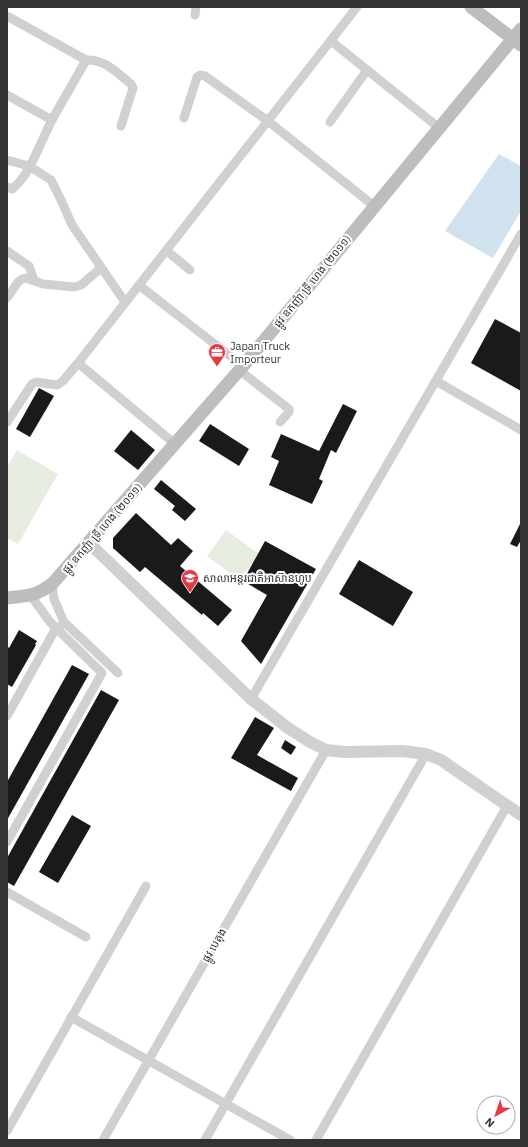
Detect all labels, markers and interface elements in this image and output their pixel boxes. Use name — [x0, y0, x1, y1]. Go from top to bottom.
street label: ផ្លូវ ឧកញ៉ា ទ្រី ហេង (២០១១) — [270, 232, 356, 332]
place label: Japan Truck Importeur — [230, 339, 290, 366]
office icon: Japan Truck Importeur — [207, 342, 227, 367]
street label: ផ្លូវ ឧកញ៉ា ទ្រី ហេង (២០១១) — [59, 480, 148, 578]
school or university icon: សាលាអន្ដរជាតិអាស៊ានហូប — [180, 568, 200, 593]
place label: សាលាអន្ដរជាតិអាស៊ានហូប — [203, 571, 312, 585]
street label: ផ្លូវ បេតុង — [199, 925, 232, 966]
north arrow — [476, 1095, 516, 1135]
text: N — [482, 1115, 497, 1131]

